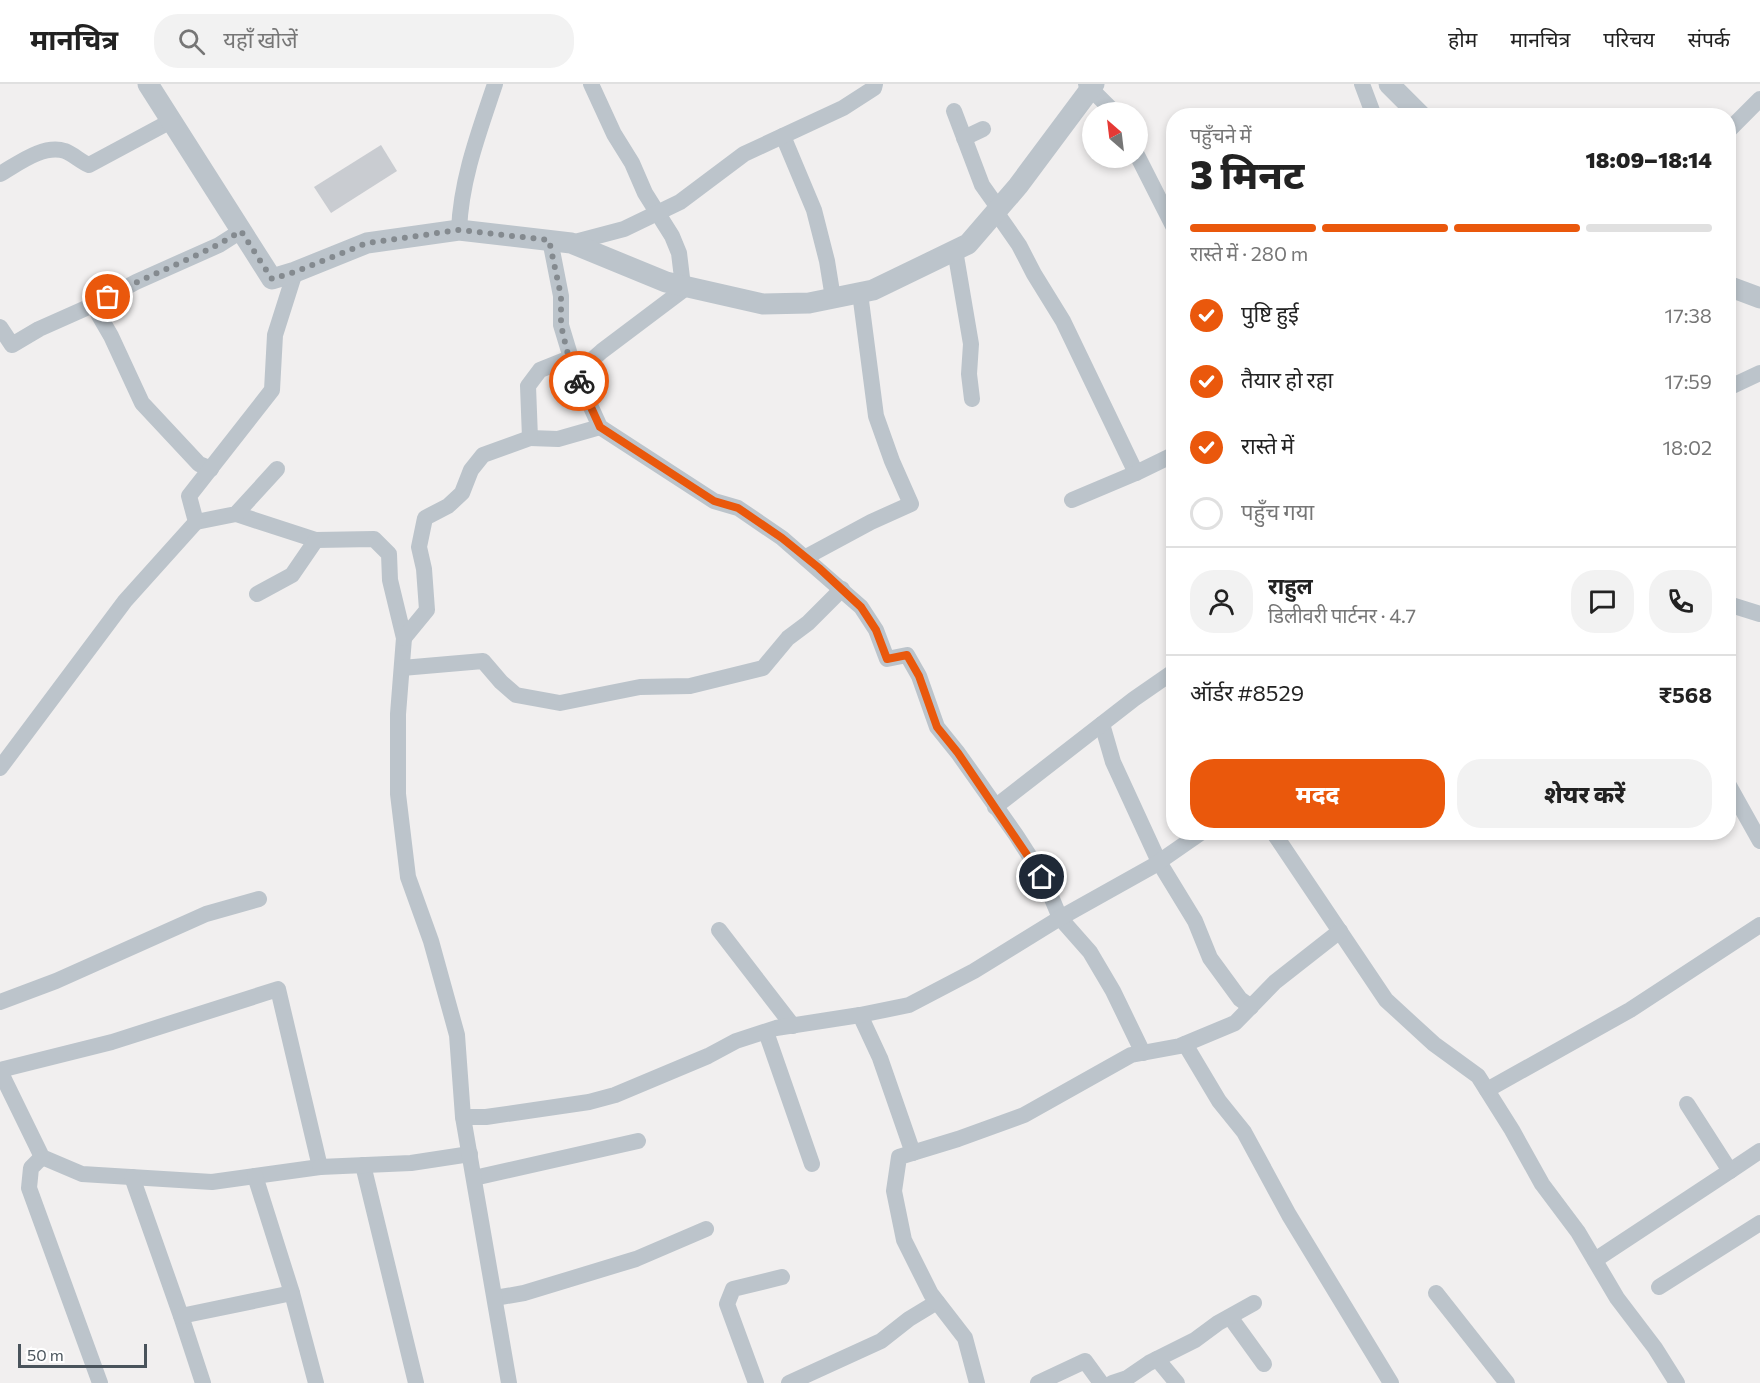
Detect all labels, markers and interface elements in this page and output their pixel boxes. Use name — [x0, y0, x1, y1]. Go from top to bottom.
search box — [154, 14, 574, 68]
text: मानचित्र — [30, 22, 118, 56]
icon: search — [175, 25, 208, 58]
text: यहाँ खोजें — [223, 26, 298, 53]
text: होम — [1448, 26, 1477, 51]
text: मानचित्र — [1510, 26, 1570, 51]
text: परिचय — [1603, 26, 1655, 51]
text: संपर्क — [1688, 26, 1730, 51]
north arrow — [1082, 102, 1148, 168]
map controls — [1082, 102, 1148, 168]
text: पहुँचने में — [1190, 123, 1252, 147]
text: 18:09–18:14 — [1585, 146, 1712, 173]
text: 3 मिनट — [1190, 149, 1304, 197]
text: रास्ते में · 280 m — [1190, 241, 1308, 265]
pin — [82, 271, 133, 322]
icon: bag — [91, 280, 124, 313]
icon: check — [1190, 299, 1223, 332]
text: पुष्टि हुई — [1241, 300, 1299, 327]
text: 17:38 — [1665, 303, 1712, 327]
courier — [549, 351, 609, 411]
icon: bike — [563, 365, 596, 398]
icon: check — [1190, 365, 1223, 398]
text: तैयार हो रहा — [1241, 366, 1333, 393]
text: 17:59 — [1665, 369, 1712, 393]
icon: check — [1190, 431, 1223, 464]
text: रास्ते में — [1241, 432, 1294, 459]
text: 18:02 — [1663, 435, 1712, 459]
text: पहुँच गया — [1241, 498, 1314, 525]
button: person — [1190, 570, 1253, 633]
button: chat — [1571, 570, 1634, 633]
button: phone — [1649, 570, 1712, 633]
text: राहुल — [1268, 572, 1313, 599]
text: डिलीवरी पार्टनर · 4.7 — [1268, 603, 1416, 627]
text: ऑर्डर #8529 — [1190, 679, 1304, 706]
text: ₹568 — [1659, 681, 1712, 708]
button: मदद — [1190, 759, 1445, 828]
button: शेयर करें — [1457, 759, 1712, 828]
pin — [1016, 851, 1067, 902]
icon: home — [1025, 860, 1058, 893]
scale bar — [18, 1341, 147, 1368]
text: 50 m — [27, 1345, 64, 1364]

